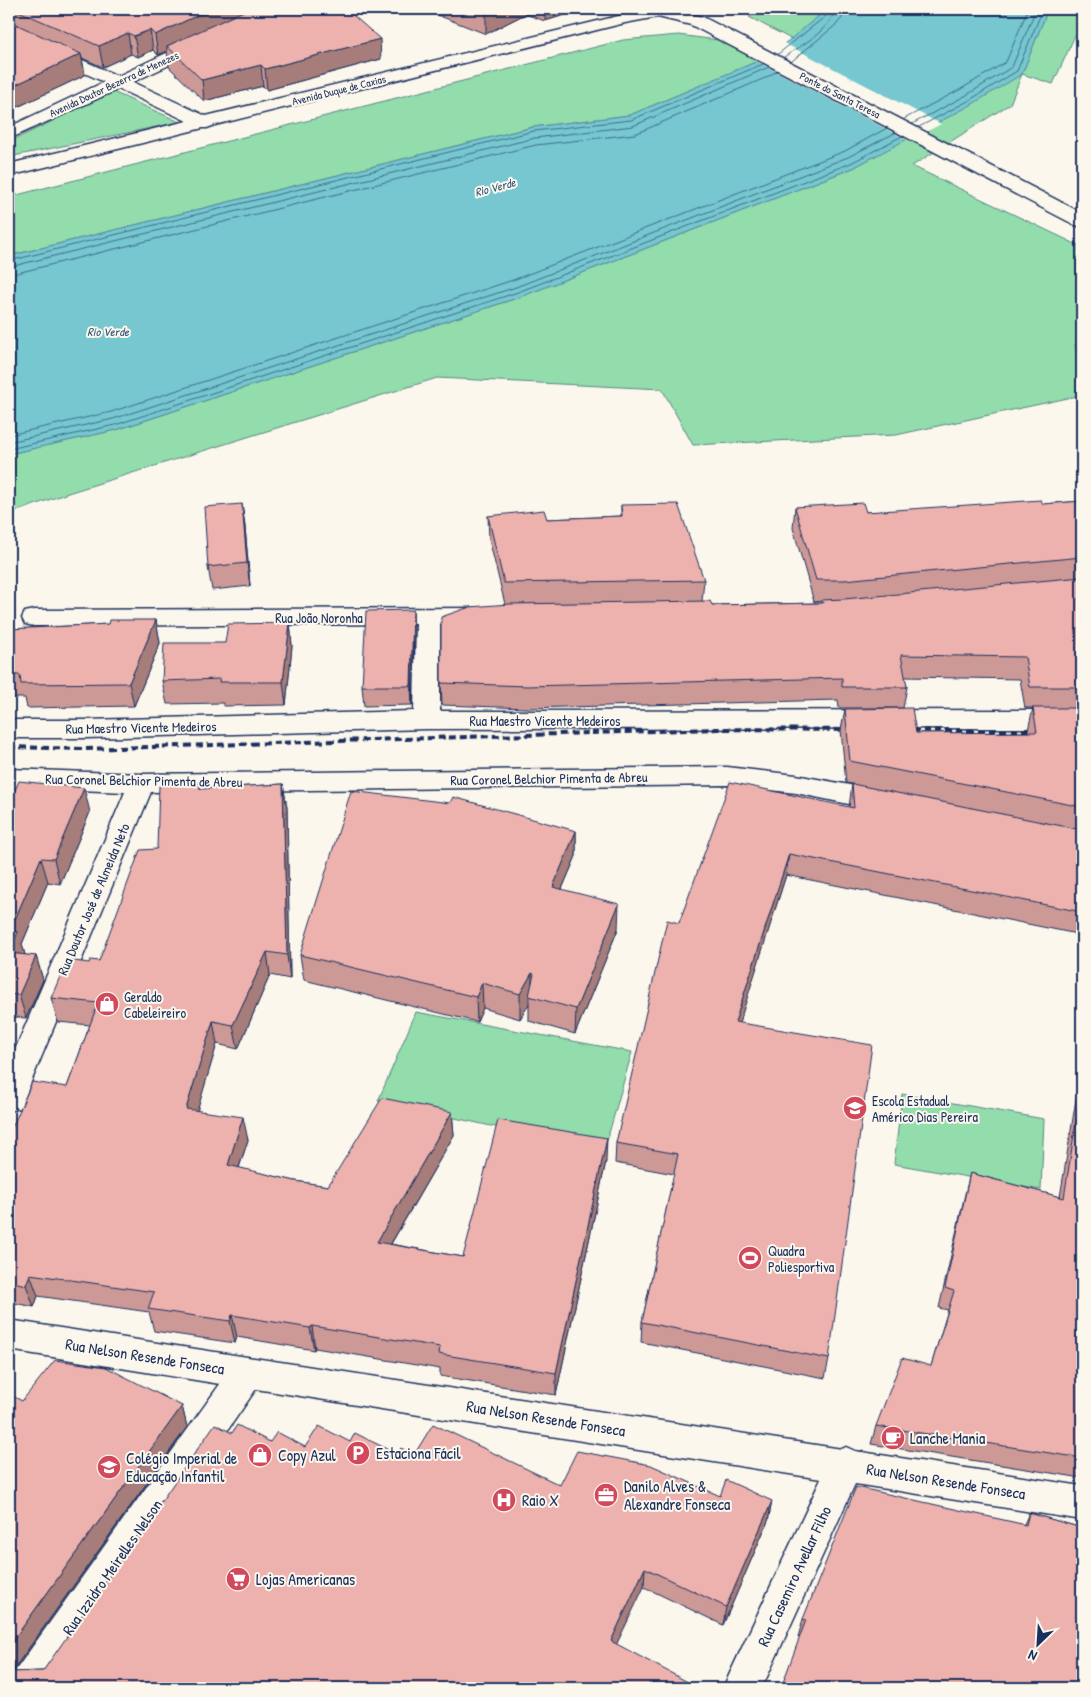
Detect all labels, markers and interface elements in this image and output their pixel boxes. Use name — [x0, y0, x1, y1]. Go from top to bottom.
street label: Avenida Doutor Bezerra de Menezes — [47, 48, 181, 120]
street label: Ponte do Santa Teresa — [797, 69, 883, 122]
street label: Avenida Duque de Caxias — [291, 72, 387, 108]
water label: Rio Verde — [473, 173, 518, 201]
water label: Rio Verde — [87, 323, 130, 340]
street label: Rua João Noronha — [275, 608, 363, 627]
street label: Rua Maestro Vicente Medeiros — [470, 711, 620, 730]
street label: Rua Maestro Vicente Medeiros — [65, 716, 217, 738]
street label: Rua Coronel Belchior Pimenta de Abreu — [450, 767, 648, 789]
street label: Rua Coronel Belchior Pimenta de Abreu — [45, 769, 243, 791]
street label: Rua Doutor José de Almeida Neto — [52, 820, 134, 978]
place label: Geraldo Cabeleireiro — [124, 987, 186, 1022]
shop icon: Geraldo Cabeleireiro — [94, 991, 120, 1017]
place label: Escola Estadual Américo Dias Pereira — [872, 1091, 978, 1126]
school or university icon: Escola Estadual Américo Dias Pereira — [842, 1095, 868, 1121]
place label: Quadra Poliesportiva — [768, 1241, 835, 1277]
sports icon: Quadra Poliesportiva — [737, 1245, 763, 1271]
street label: Rua Nelson Resende Fonseca — [64, 1333, 226, 1379]
street label: Rua Nelson Resende Fonseca — [465, 1395, 627, 1441]
cafe icon: Lanche Mania — [880, 1425, 906, 1451]
place label: Lanche Mania — [910, 1427, 985, 1449]
parking icon: Estaciona Fácil — [345, 1440, 371, 1466]
shop icon: Copy Azul — [247, 1442, 273, 1468]
place label: Estaciona Fácil — [376, 1442, 461, 1464]
place label: Copy Azul — [278, 1444, 337, 1466]
place label: Colégio Imperial de Educação Infantil — [126, 1447, 238, 1487]
school or university icon: Colégio Imperial de Educação Infantil — [96, 1454, 122, 1480]
street label: Rua Nelson Resende Fonseca — [865, 1458, 1027, 1504]
place label: Danilo Alves & Alexandre Fonseca — [624, 1475, 730, 1515]
office icon: Danilo Alves & Alexandre Fonseca — [593, 1482, 619, 1508]
hospital icon: Raio X — [491, 1487, 517, 1513]
place label: Raio X — [522, 1489, 559, 1511]
street label: Rua Izzidro Meirelles Nelson — [57, 1495, 167, 1639]
street label: Rua Casemiro Avellar Filho — [752, 1502, 836, 1650]
supermarket icon: Lojas Americanas — [225, 1566, 251, 1592]
place label: Lojas Americanas — [256, 1568, 355, 1590]
north arrow — [1014, 1620, 1064, 1670]
text: N — [1024, 1646, 1040, 1666]

